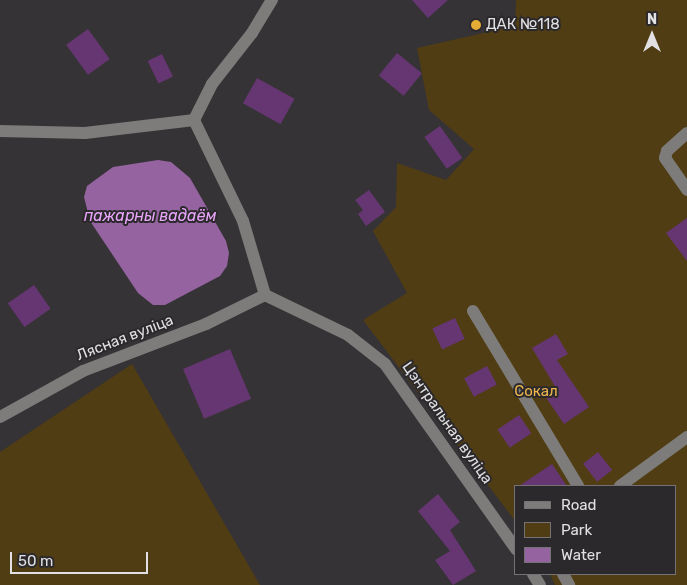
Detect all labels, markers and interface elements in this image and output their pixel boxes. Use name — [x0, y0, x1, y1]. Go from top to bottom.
north arrow — [627, 10, 677, 60]
text: N — [647, 11, 657, 28]
place label: ДАК №118 — [486, 16, 560, 34]
marker: ДАК №118 — [470, 19, 482, 31]
water label: пажарны вадаём — [84, 206, 216, 226]
street label: Лясная вуліца — [74, 311, 176, 365]
street label: Цэнтральная вуліца — [398, 358, 496, 488]
park label: Сокал — [514, 383, 558, 401]
legend — [514, 485, 677, 575]
text: Road — [561, 496, 597, 514]
text: Park — [561, 521, 592, 539]
scale bar — [12, 542, 150, 574]
text: Water — [561, 546, 601, 564]
text: 50 m — [18, 552, 53, 570]

